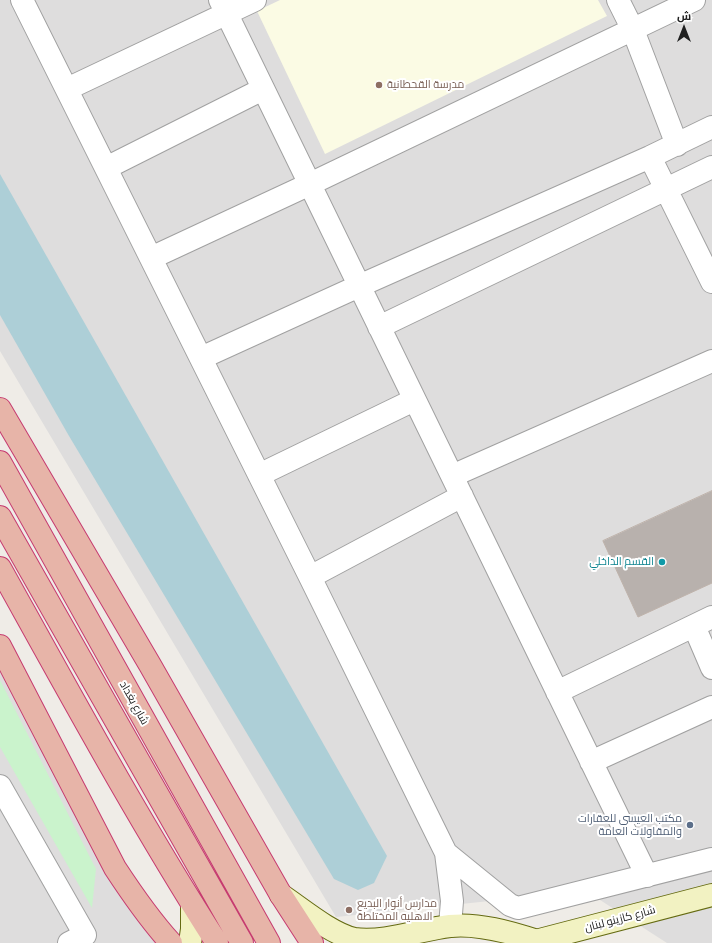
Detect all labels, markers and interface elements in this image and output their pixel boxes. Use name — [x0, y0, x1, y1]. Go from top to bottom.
north arrow — [664, 8, 704, 48]
text: ش — [677, 9, 691, 23]
place label: مدرسة القحطانية — [387, 78, 464, 92]
marker: مدرسة القحطانية — [374, 80, 384, 90]
place label: القسم الداخلي — [589, 555, 654, 569]
marker: القسم الداخلي — [657, 557, 667, 567]
street label: شارع بغداد — [117, 679, 151, 727]
place label: مكتب العيسى للعقارات والمقاولات العامة — [578, 812, 682, 838]
marker: مكتب العيسى للعقارات والمقاولات العامة — [685, 820, 695, 830]
place label: مدارس أنوار البديع الاهليه المختلطة — [357, 897, 437, 923]
street label: شارع كازينو لبنان — [583, 903, 657, 935]
marker: مدارس أنوار البديع الاهليه المختلطة — [344, 905, 354, 915]

